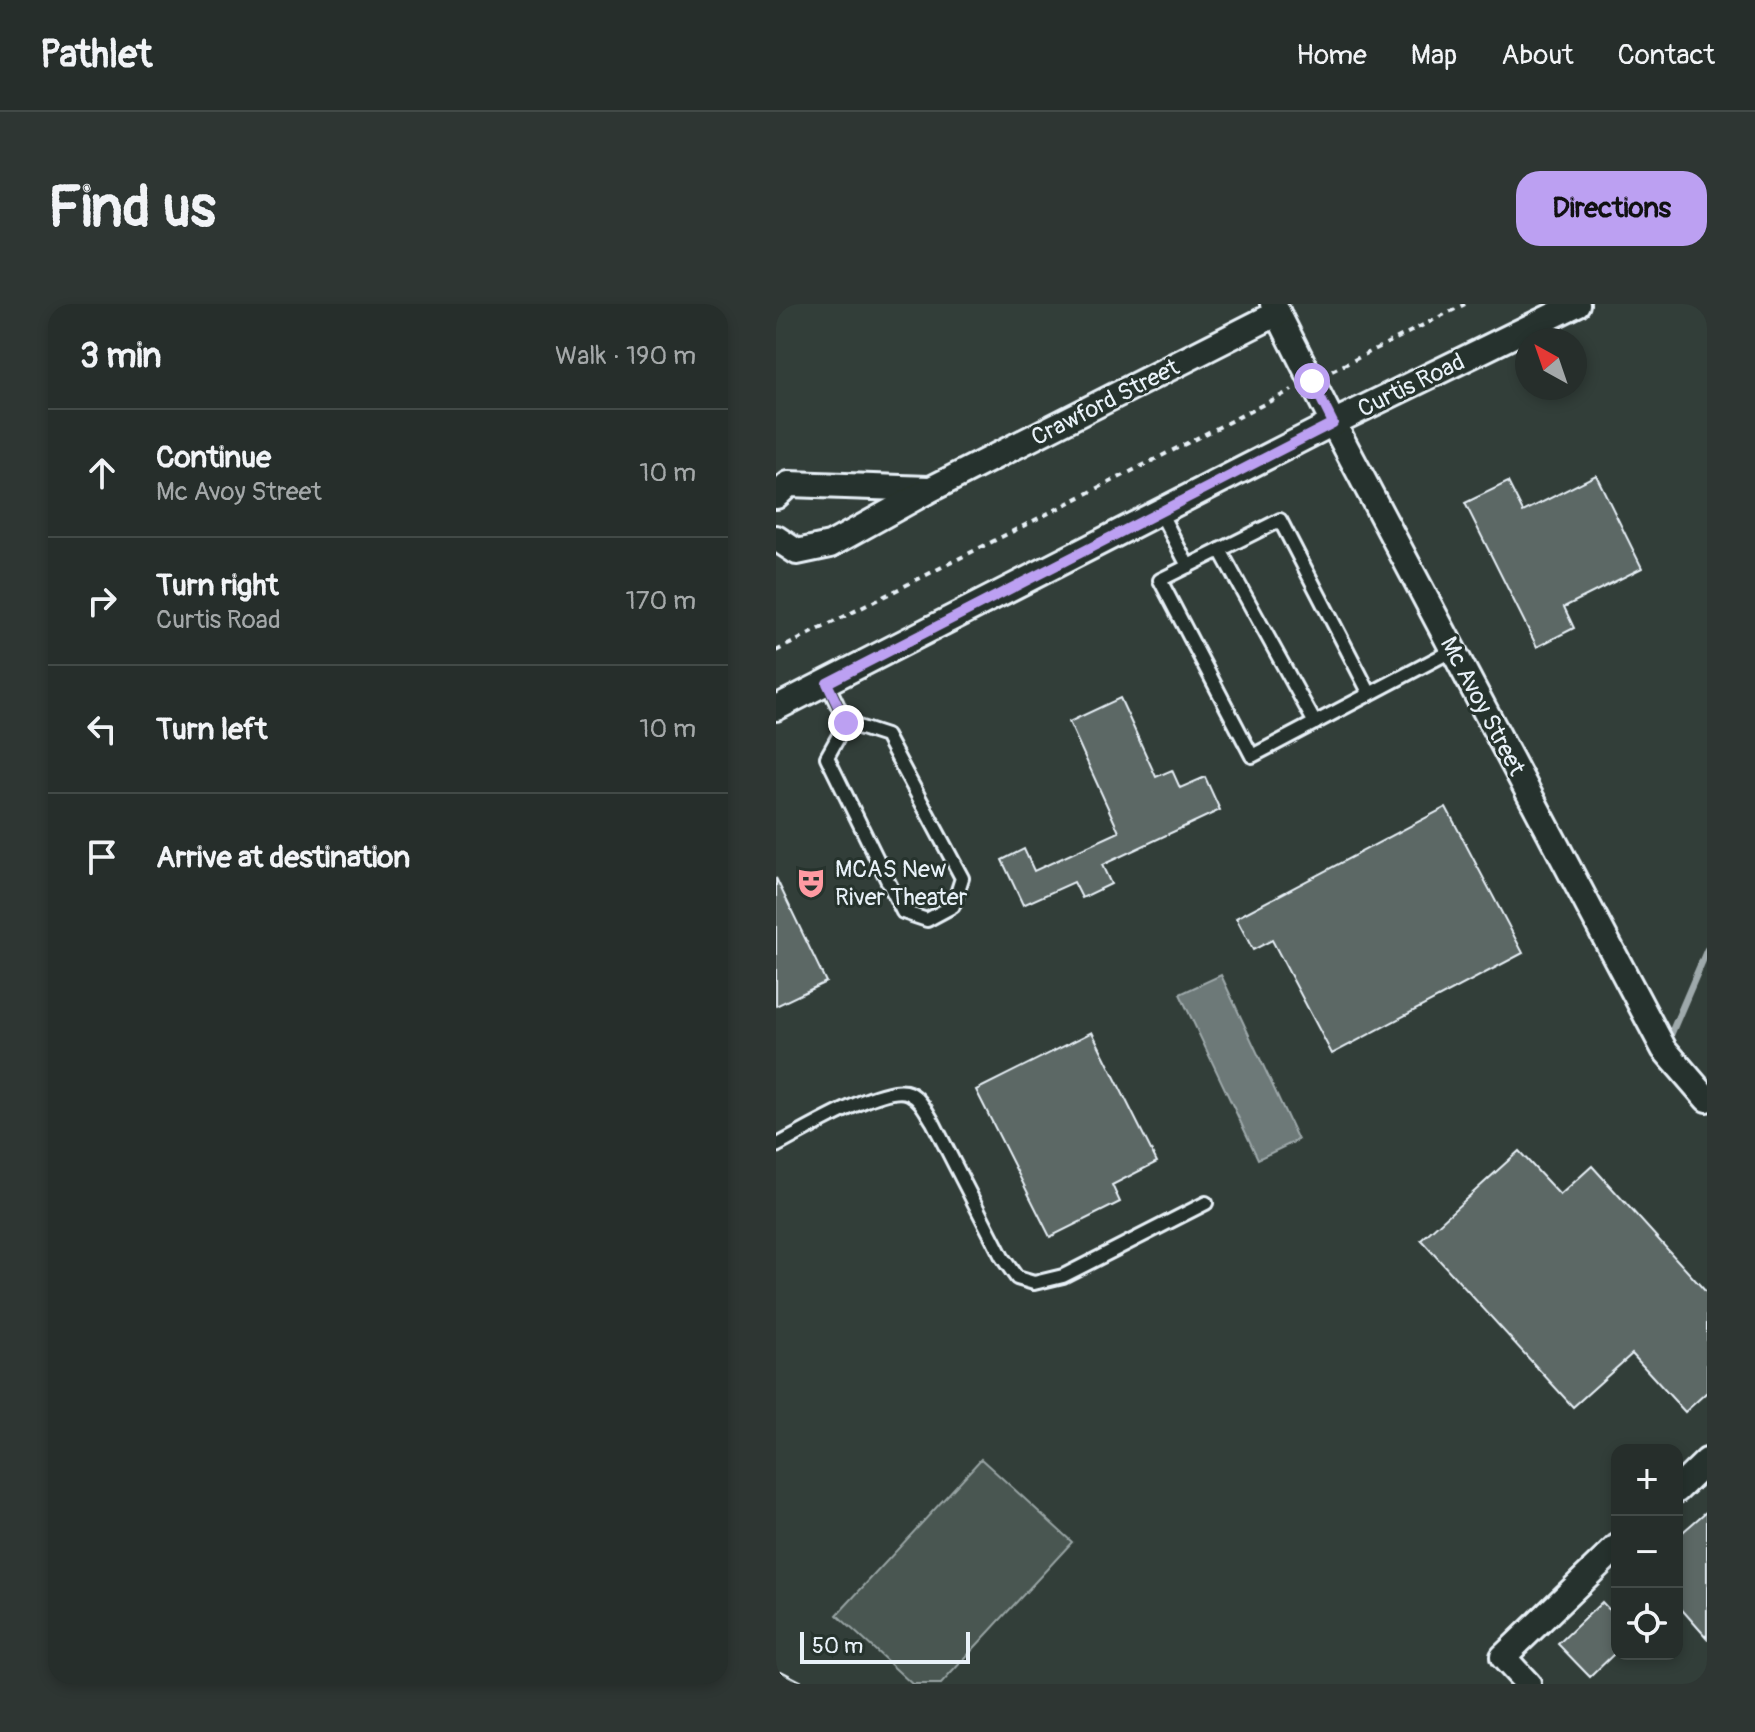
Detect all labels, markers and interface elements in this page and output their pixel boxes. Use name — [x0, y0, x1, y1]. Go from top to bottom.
text: Pathlet — [40, 31, 152, 79]
text: Home — [1296, 38, 1367, 73]
text: Map — [1411, 38, 1457, 73]
text: About — [1501, 38, 1574, 73]
text: Contact — [1618, 38, 1715, 73]
button: Directions — [1516, 171, 1707, 246]
text: Find us — [48, 174, 216, 243]
north arrow — [1515, 328, 1587, 400]
text: 3 min — [80, 335, 162, 378]
text: Walk · 190 m — [555, 340, 696, 372]
street label: Curtis Road — [1353, 347, 1469, 424]
street label: Crawford Street — [1026, 353, 1184, 452]
route start — [1294, 363, 1330, 399]
text: Continue — [156, 439, 271, 476]
icon: ahead — [80, 451, 124, 495]
text: 10 m — [639, 457, 696, 489]
text: Mc Avoy Street — [156, 476, 322, 508]
text: Turn right — [156, 567, 279, 604]
icon: right — [80, 579, 124, 623]
text: 170 m — [626, 585, 696, 617]
text: Curtis Road — [156, 604, 281, 636]
street label: Mc Avoy Street — [1434, 632, 1531, 781]
route end — [828, 705, 864, 741]
icon: left — [80, 707, 124, 751]
text: Turn left — [156, 711, 267, 748]
text: 10 m — [639, 713, 696, 745]
icon: arrive — [80, 835, 124, 879]
text: Arrive at destination — [156, 839, 410, 876]
place label: MCAS New River Theater — [835, 855, 968, 912]
theatre icon: MCAS New River Theater — [794, 866, 828, 900]
map controls — [1611, 1444, 1683, 1660]
button: + — [1611, 1444, 1683, 1516]
button: − — [1611, 1516, 1683, 1588]
button: locate — [1611, 1588, 1683, 1660]
scale bar — [800, 1628, 970, 1664]
text: 50 m — [812, 1632, 863, 1660]

